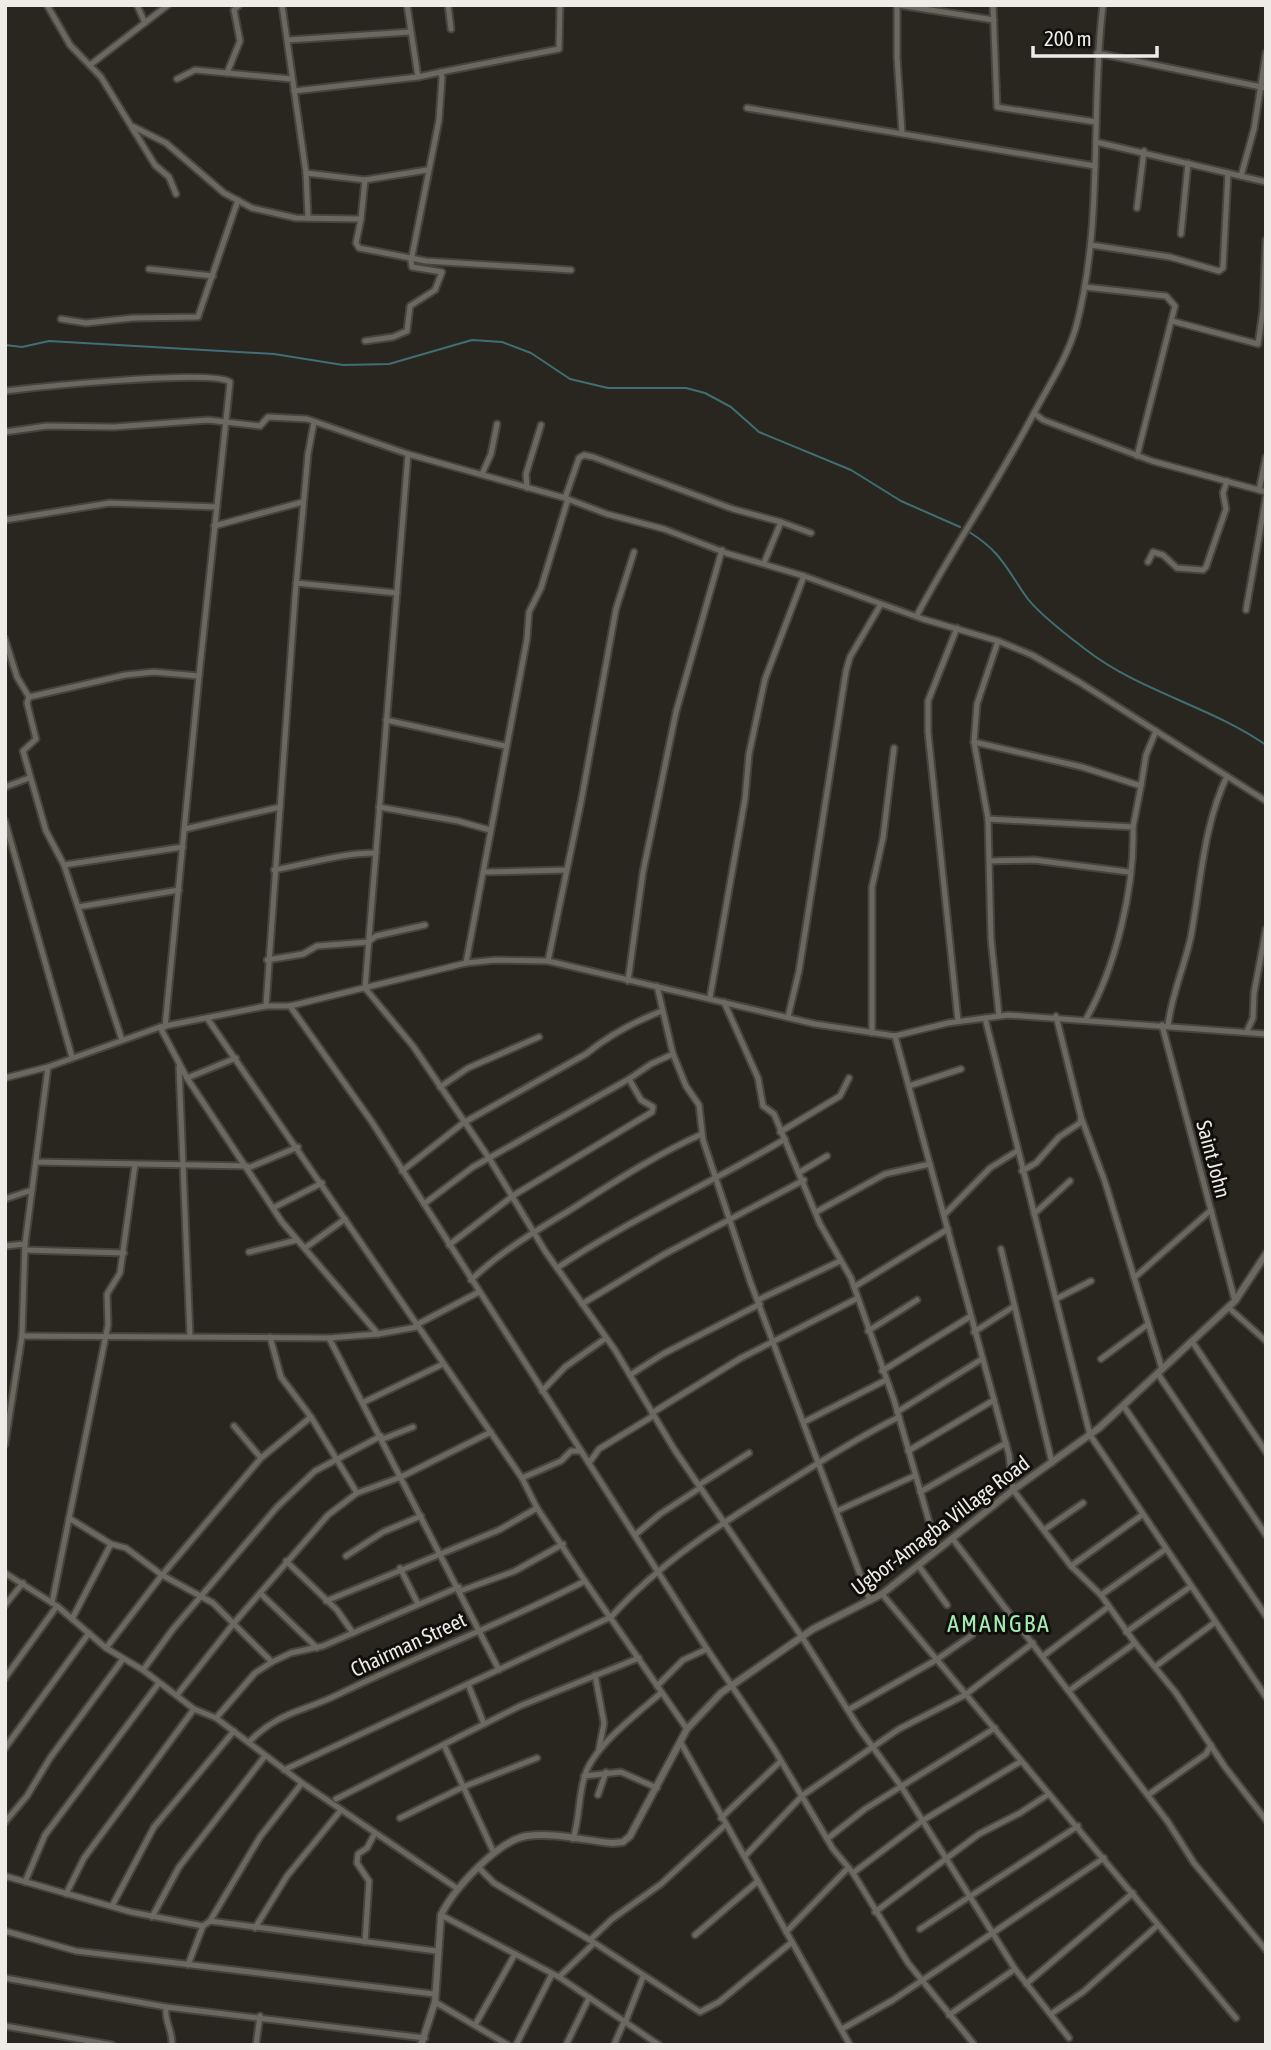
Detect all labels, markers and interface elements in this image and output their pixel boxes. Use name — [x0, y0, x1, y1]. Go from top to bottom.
scale bar — [1033, 14, 1157, 58]
text: 200 m — [1044, 26, 1092, 50]
street label: Saint John — [1192, 1117, 1236, 1201]
street label: Ugbor-Amagba Village Road — [846, 1450, 1034, 1600]
street label: Chairman Street — [347, 1607, 469, 1681]
district label: AMANGBA — [947, 1610, 1051, 1637]

